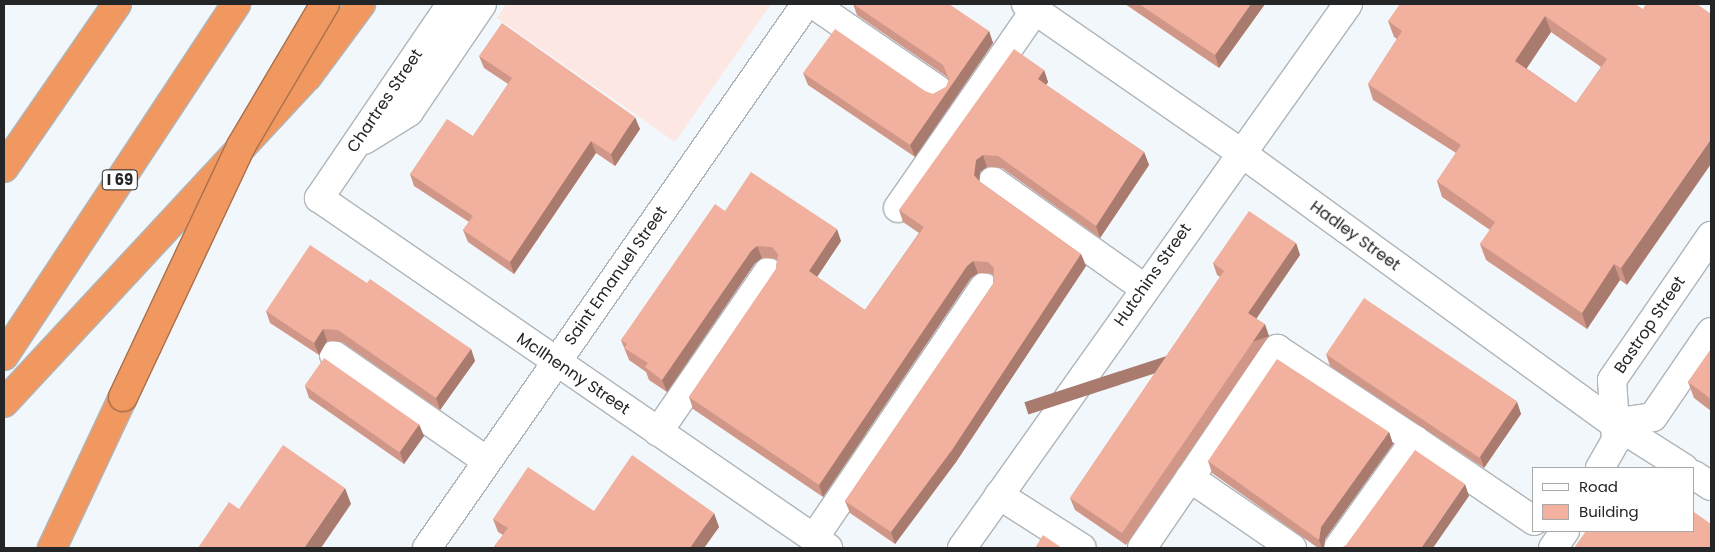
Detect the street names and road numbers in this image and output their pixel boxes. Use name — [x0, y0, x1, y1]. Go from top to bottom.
street label: Chartres Street — [343, 46, 427, 156]
road number: I 69 — [101, 168, 139, 192]
street label: Hadley Street — [1306, 197, 1404, 275]
street label: Saint Emanuel Street — [561, 203, 671, 349]
street label: Hutchins Street — [1111, 220, 1195, 330]
street label: Bastrop Street — [1610, 273, 1690, 377]
street label: McIlhenny Street — [513, 329, 633, 419]

